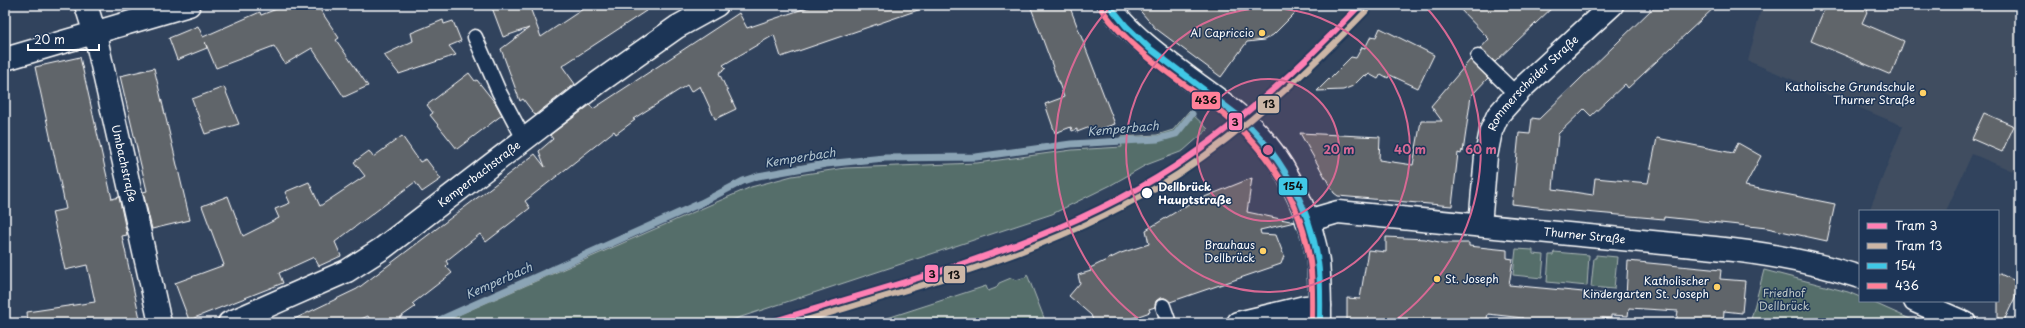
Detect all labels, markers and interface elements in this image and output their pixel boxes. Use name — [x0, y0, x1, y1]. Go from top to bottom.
place label: Al Capriccio — [1190, 24, 1254, 41]
scale bar — [28, 26, 99, 52]
marker: Al Capriccio — [1257, 28, 1267, 38]
text: 20 m — [34, 30, 65, 48]
street label: Rommerscheider Straße — [1483, 31, 1582, 134]
place label: Katholische Grundschule Thurner Straße — [1785, 78, 1915, 108]
marker: Katholische Grundschule Thurner Straße — [1918, 88, 1928, 98]
line badge: 436 — [1191, 91, 1221, 110]
text: 436 — [1195, 91, 1217, 108]
line badge: 13 — [1257, 95, 1280, 114]
text: 13 — [1263, 95, 1275, 112]
line badge: 3 — [1228, 112, 1243, 131]
text: 3 — [1231, 113, 1239, 130]
water label: Kemperbach — [1087, 116, 1160, 140]
street label: Umbachstraße — [108, 123, 142, 204]
street label: Kemperbachstraße — [434, 136, 524, 211]
text: 20 m — [1323, 140, 1355, 158]
text: 40 m — [1394, 140, 1426, 158]
text: 60 m — [1465, 140, 1497, 158]
water label: Kemperbach — [763, 142, 837, 171]
centre of rings — [1261, 143, 1275, 157]
line badge: 154 — [1278, 177, 1308, 196]
text: 154 — [1283, 177, 1303, 194]
place label: Dellbrück Hauptstraße — [1158, 178, 1231, 208]
marker: Dellbrück Hauptstraße — [1140, 186, 1154, 200]
legend — [1859, 210, 1999, 302]
text: Tram 3 — [1895, 216, 1937, 234]
street label: Thurner Straße — [1543, 223, 1626, 247]
place label: Brauhaus Dellbrück — [1204, 236, 1255, 266]
text: Tram 13 — [1895, 236, 1943, 254]
marker: Brauhaus Dellbrück — [1258, 246, 1268, 256]
text: 154 — [1895, 256, 1916, 274]
water label: Kemperbach — [462, 257, 536, 303]
line badge: 3 — [924, 264, 939, 283]
text: 3 — [928, 265, 936, 282]
line badge: 13 — [943, 265, 966, 284]
text: 13 — [948, 266, 960, 283]
place label: St. Joseph — [1445, 270, 1499, 287]
place label: Katholischer Kindergarten St. Joseph — [1582, 272, 1710, 302]
marker: St. Joseph — [1432, 274, 1442, 284]
text: 436 — [1895, 276, 1919, 294]
marker: Katholischer Kindergarten St. Joseph — [1712, 282, 1722, 292]
park label: Friedhof Dellbrück — [1759, 284, 1810, 314]

